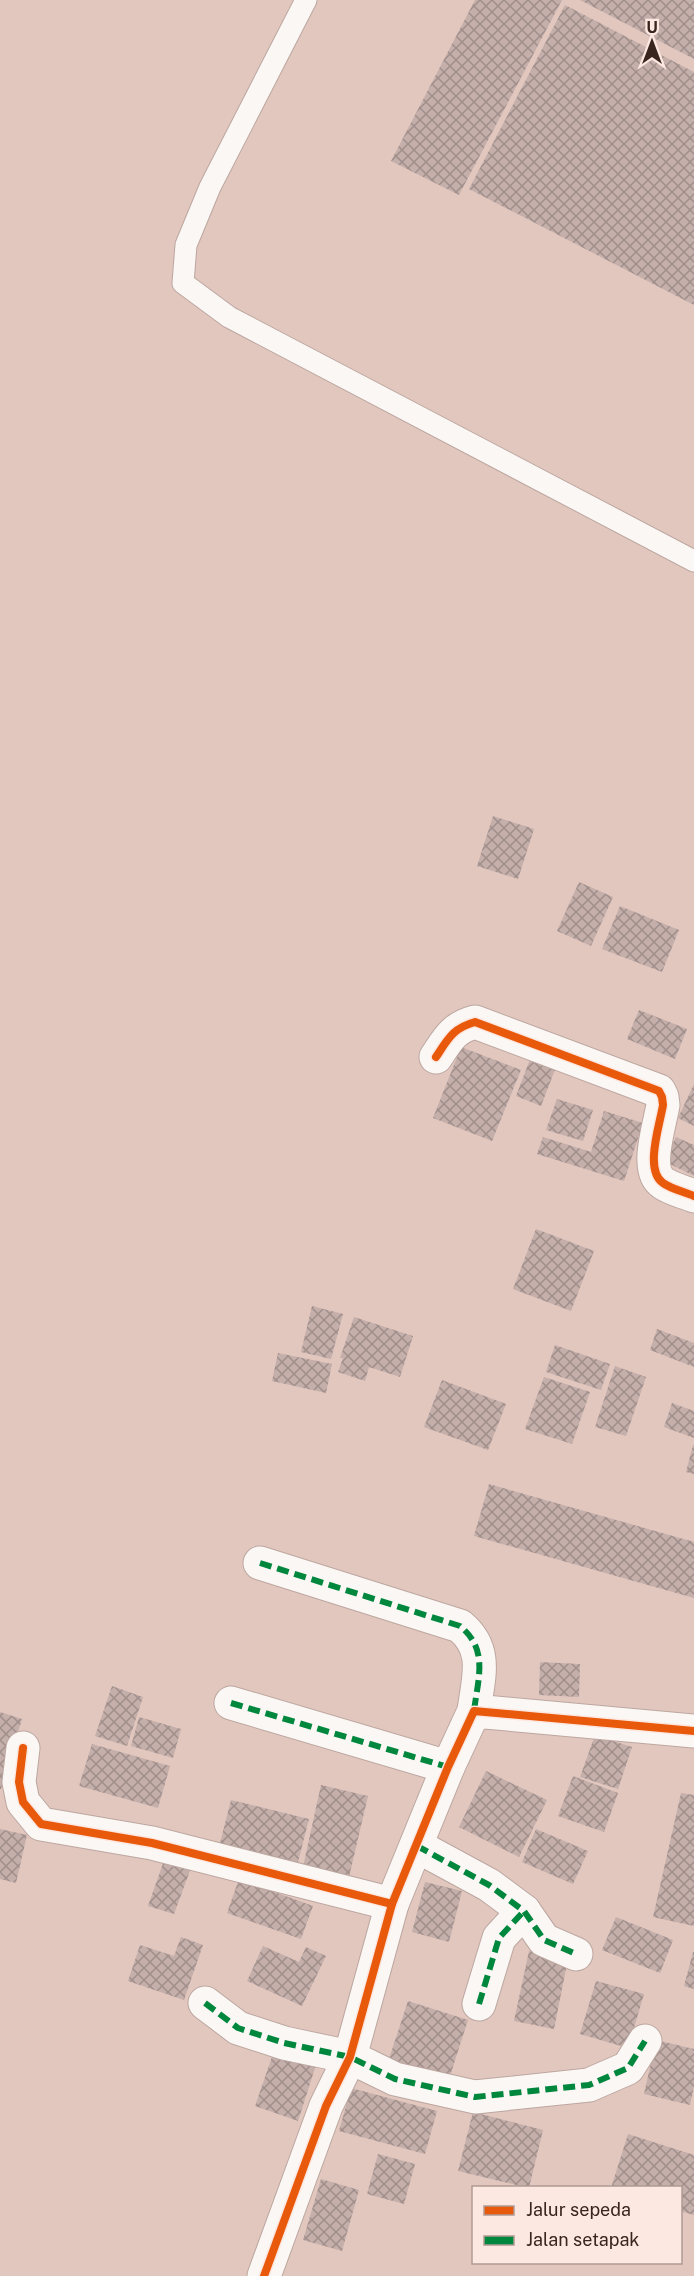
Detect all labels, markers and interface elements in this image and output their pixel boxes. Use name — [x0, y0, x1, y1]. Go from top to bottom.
north arrow — [622, 12, 682, 72]
text: U — [646, 18, 658, 37]
legend — [472, 2186, 682, 2264]
text: Jalur sepeda — [526, 2199, 631, 2220]
text: Jalan setapak — [526, 2229, 639, 2250]

